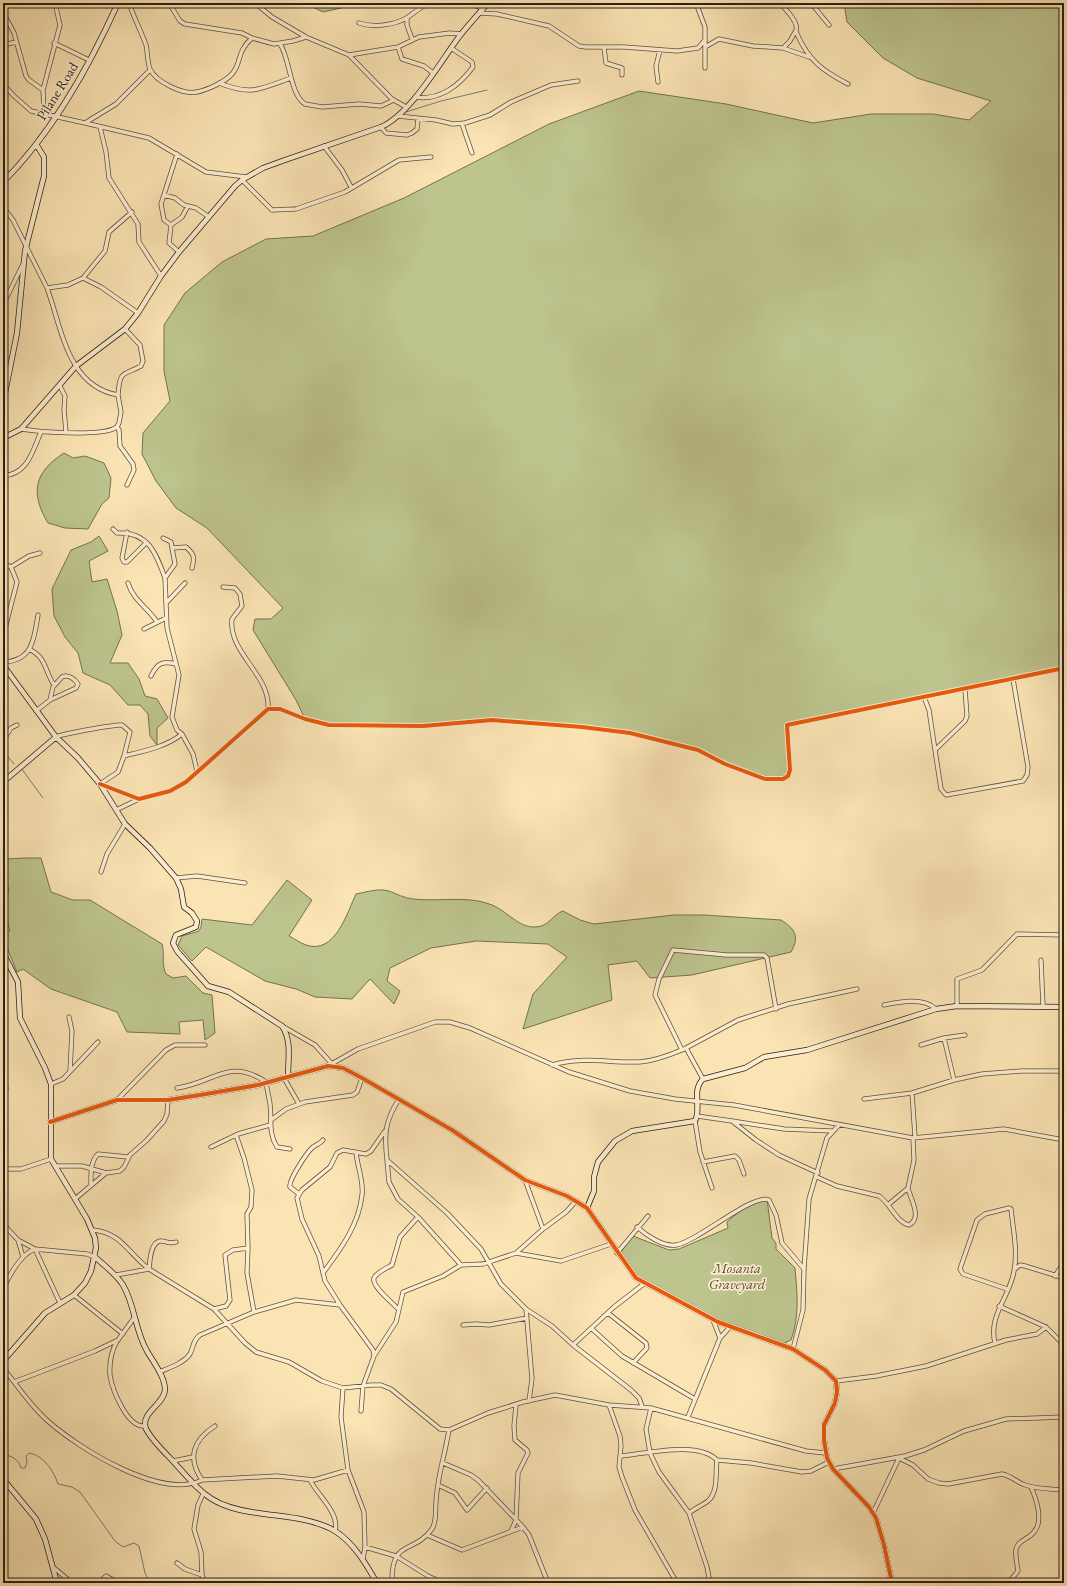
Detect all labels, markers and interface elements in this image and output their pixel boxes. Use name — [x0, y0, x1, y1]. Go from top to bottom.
street label: Pilane Road — [32, 58, 82, 123]
park label: Mosanta Graveyard — [709, 1259, 766, 1293]

